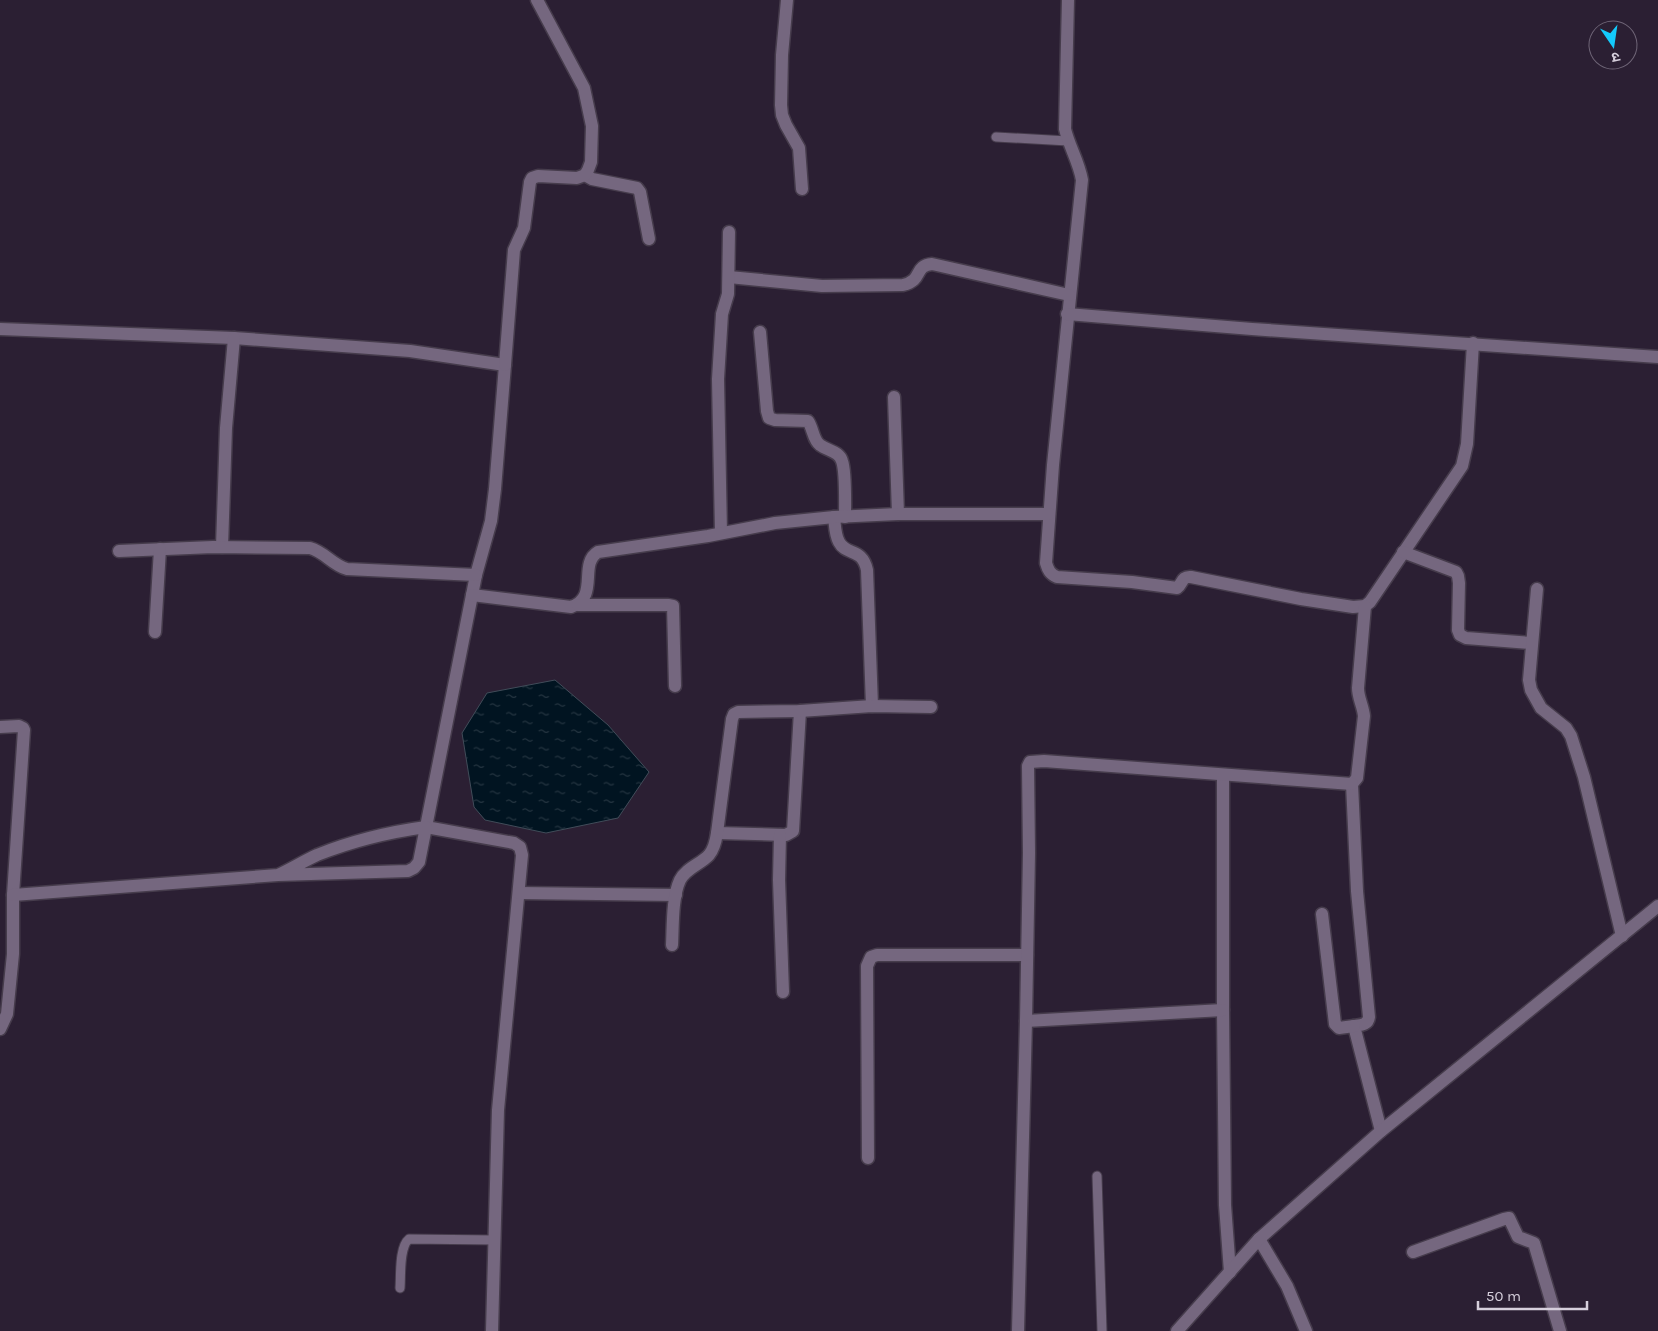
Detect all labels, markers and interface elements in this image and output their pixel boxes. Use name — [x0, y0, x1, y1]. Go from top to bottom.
north arrow — [1588, 20, 1638, 70]
text: उ — [1609, 48, 1622, 67]
scale bar — [1478, 1278, 1587, 1310]
text: 50 m — [1486, 1287, 1521, 1305]

